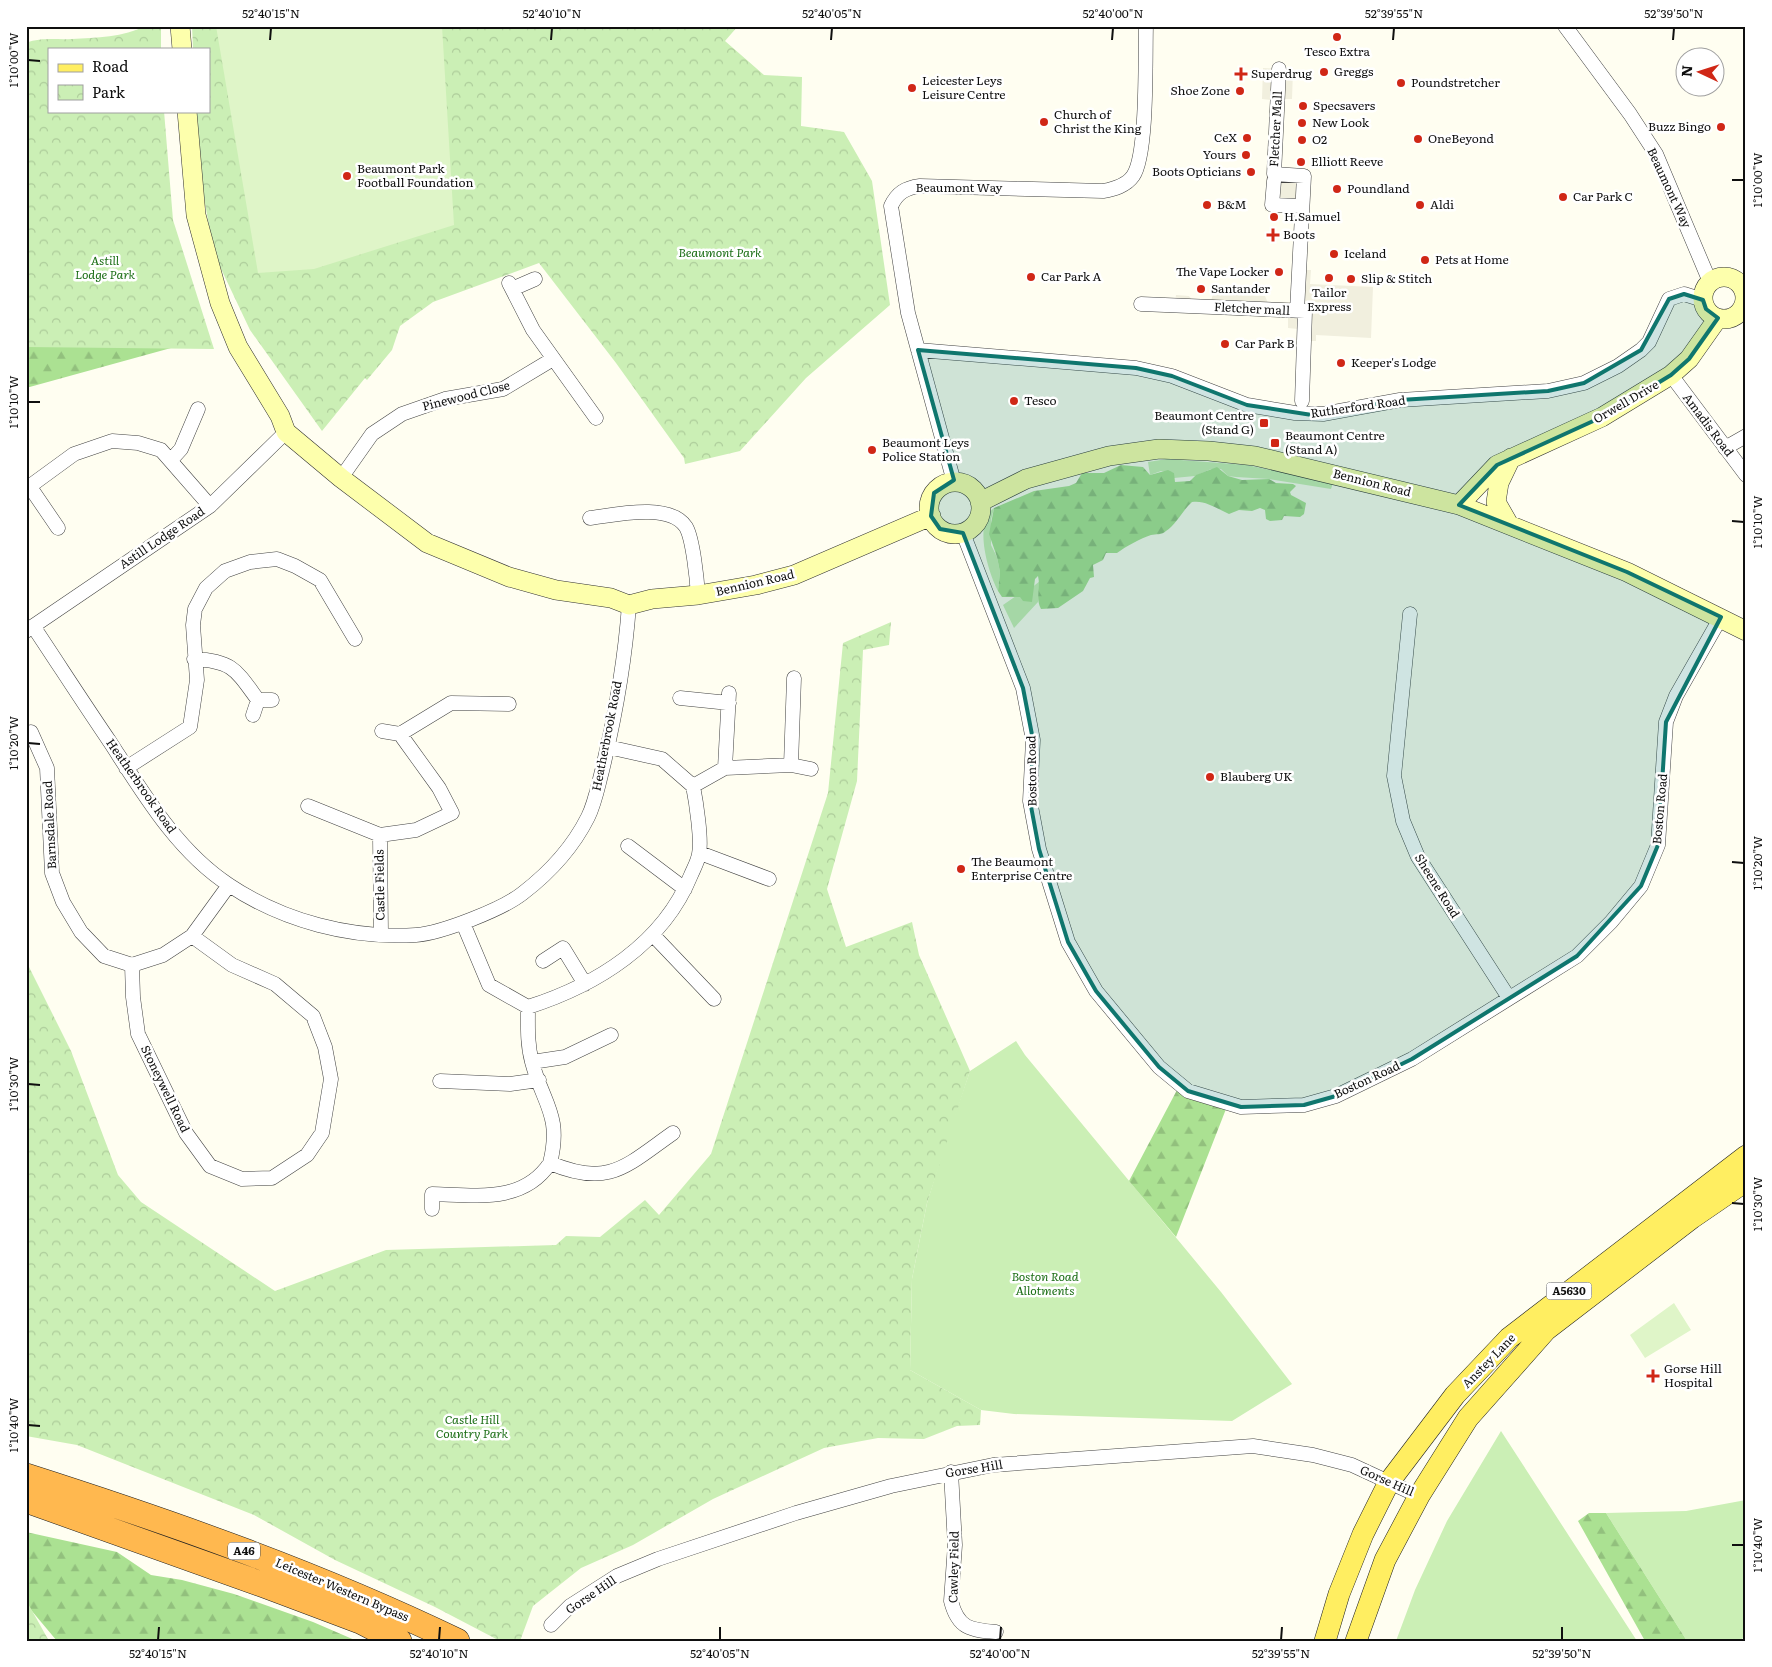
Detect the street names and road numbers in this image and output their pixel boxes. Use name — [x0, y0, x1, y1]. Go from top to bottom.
street label: Fletcher Mall — [1264, 90, 1286, 167]
street label: Beaumont Way — [1643, 144, 1696, 231]
street label: Beaumont Way — [916, 178, 1003, 196]
street label: Fletcher mall — [1214, 297, 1290, 319]
street label: Pinewood Close — [420, 375, 512, 415]
street label: Orwell Drive — [1589, 375, 1662, 427]
street label: Amadis Road — [1679, 389, 1739, 460]
street label: Rutherford Road — [1309, 390, 1407, 422]
street label: Bennion Road — [1331, 464, 1414, 501]
street label: Astill Lodge Road — [115, 501, 208, 572]
street label: Bennion Road — [714, 564, 796, 600]
street label: Heatherbrook Road — [586, 678, 626, 792]
street label: Heatherbrook Road — [102, 734, 182, 837]
street label: Boston Road — [1021, 735, 1041, 807]
street label: Boston Road — [1647, 772, 1671, 845]
street label: Barnsdale Road — [38, 780, 60, 870]
street label: Castle Fields — [369, 849, 389, 921]
street label: Sheene Road — [1411, 850, 1465, 922]
street label: Stoneywell Road — [137, 1042, 195, 1136]
street label: Boston Road — [1330, 1056, 1403, 1102]
road number: A5630 — [1546, 1282, 1592, 1300]
street label: Anstey Lane — [1458, 1329, 1519, 1392]
street label: Gorse Hill — [944, 1455, 1004, 1481]
street label: Gorse Hill — [1357, 1460, 1417, 1500]
street label: Cawley Field — [943, 1530, 963, 1603]
road number: A46 — [228, 1542, 260, 1560]
street label: Leicester Western Bypass — [273, 1553, 413, 1626]
street label: Gorse Hill — [561, 1571, 619, 1618]

